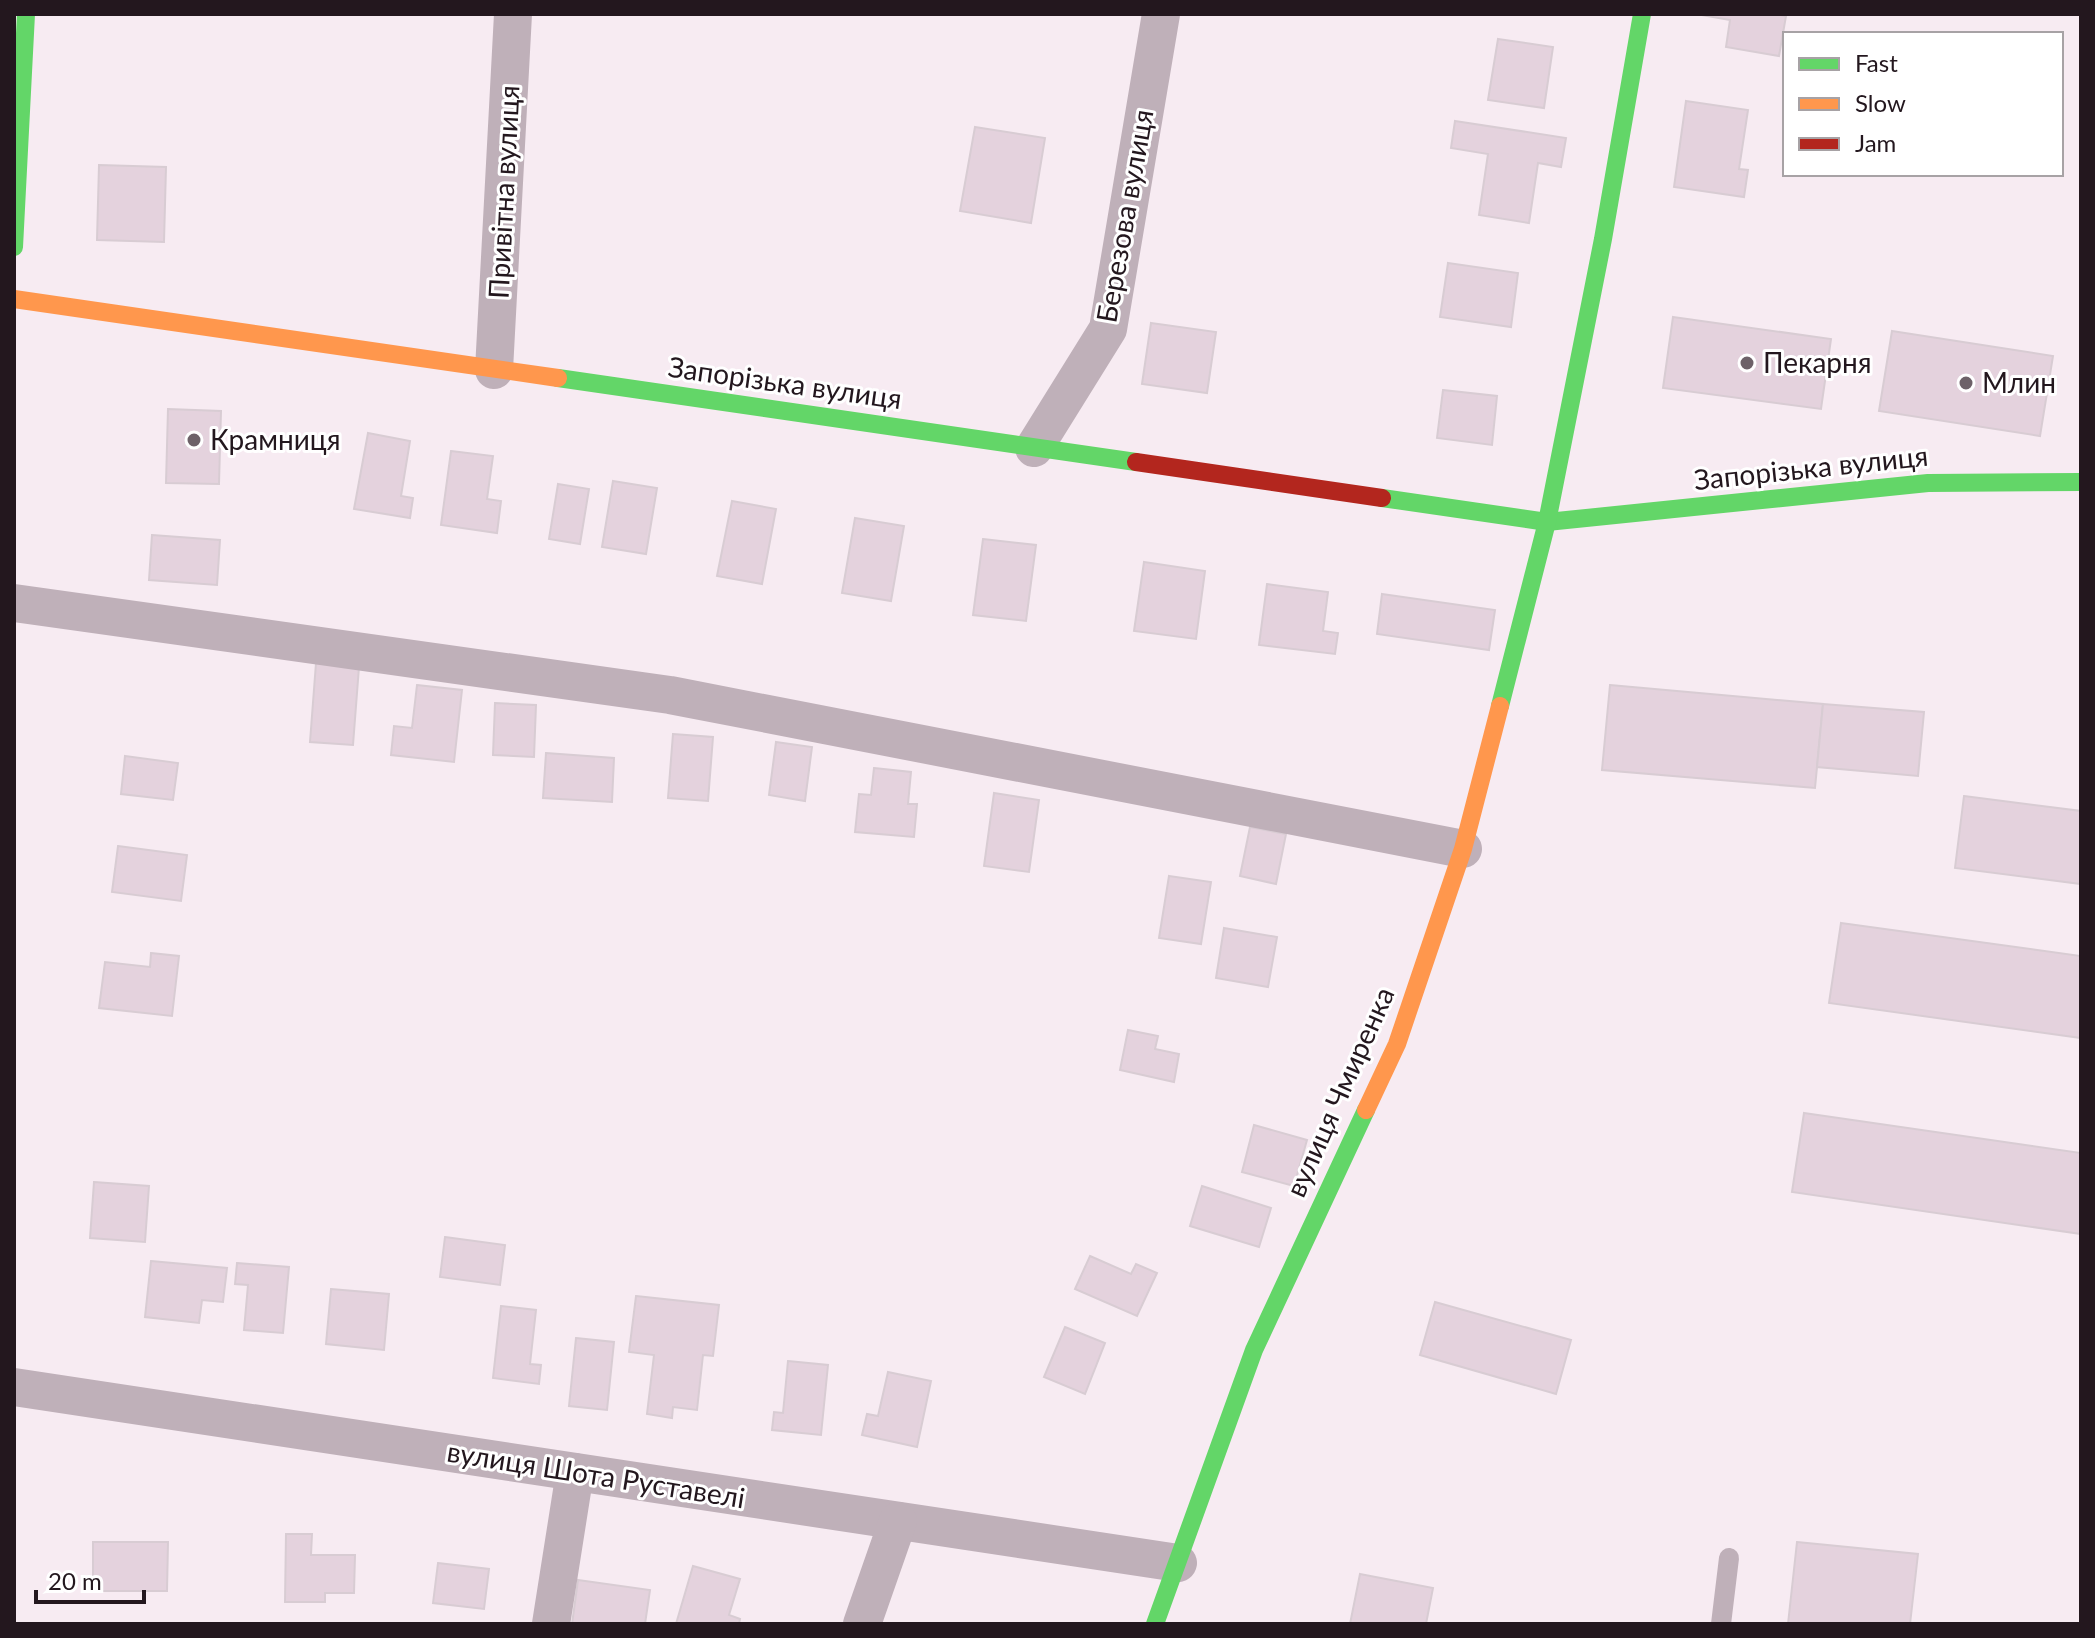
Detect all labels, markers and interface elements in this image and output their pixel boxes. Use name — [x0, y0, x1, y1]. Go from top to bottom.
legend — [1783, 32, 2063, 176]
text: Fast — [1855, 48, 1898, 77]
street label: Привітна вулиця — [480, 84, 526, 300]
text: Slow — [1855, 88, 1906, 117]
street label: Березова вулиця — [1089, 107, 1160, 325]
text: Jam — [1855, 128, 1896, 157]
place label: Пекарня — [1763, 345, 1872, 379]
street label: Запорізька вулиця — [666, 349, 904, 415]
marker: Пекарня — [1738, 354, 1756, 372]
place label: Млин — [1982, 365, 2056, 399]
marker: Млин — [1957, 374, 1975, 392]
place label: Крамниця — [210, 422, 341, 456]
marker: Крамниця — [185, 431, 203, 449]
street label: Запорізька вулиця — [1692, 438, 1930, 496]
street label: вулиця Чмиренка — [1278, 982, 1401, 1202]
street label: вулиця Шота Руставелі — [445, 1434, 748, 1514]
scale bar — [36, 1554, 144, 1604]
text: 20 m — [48, 1566, 102, 1595]

